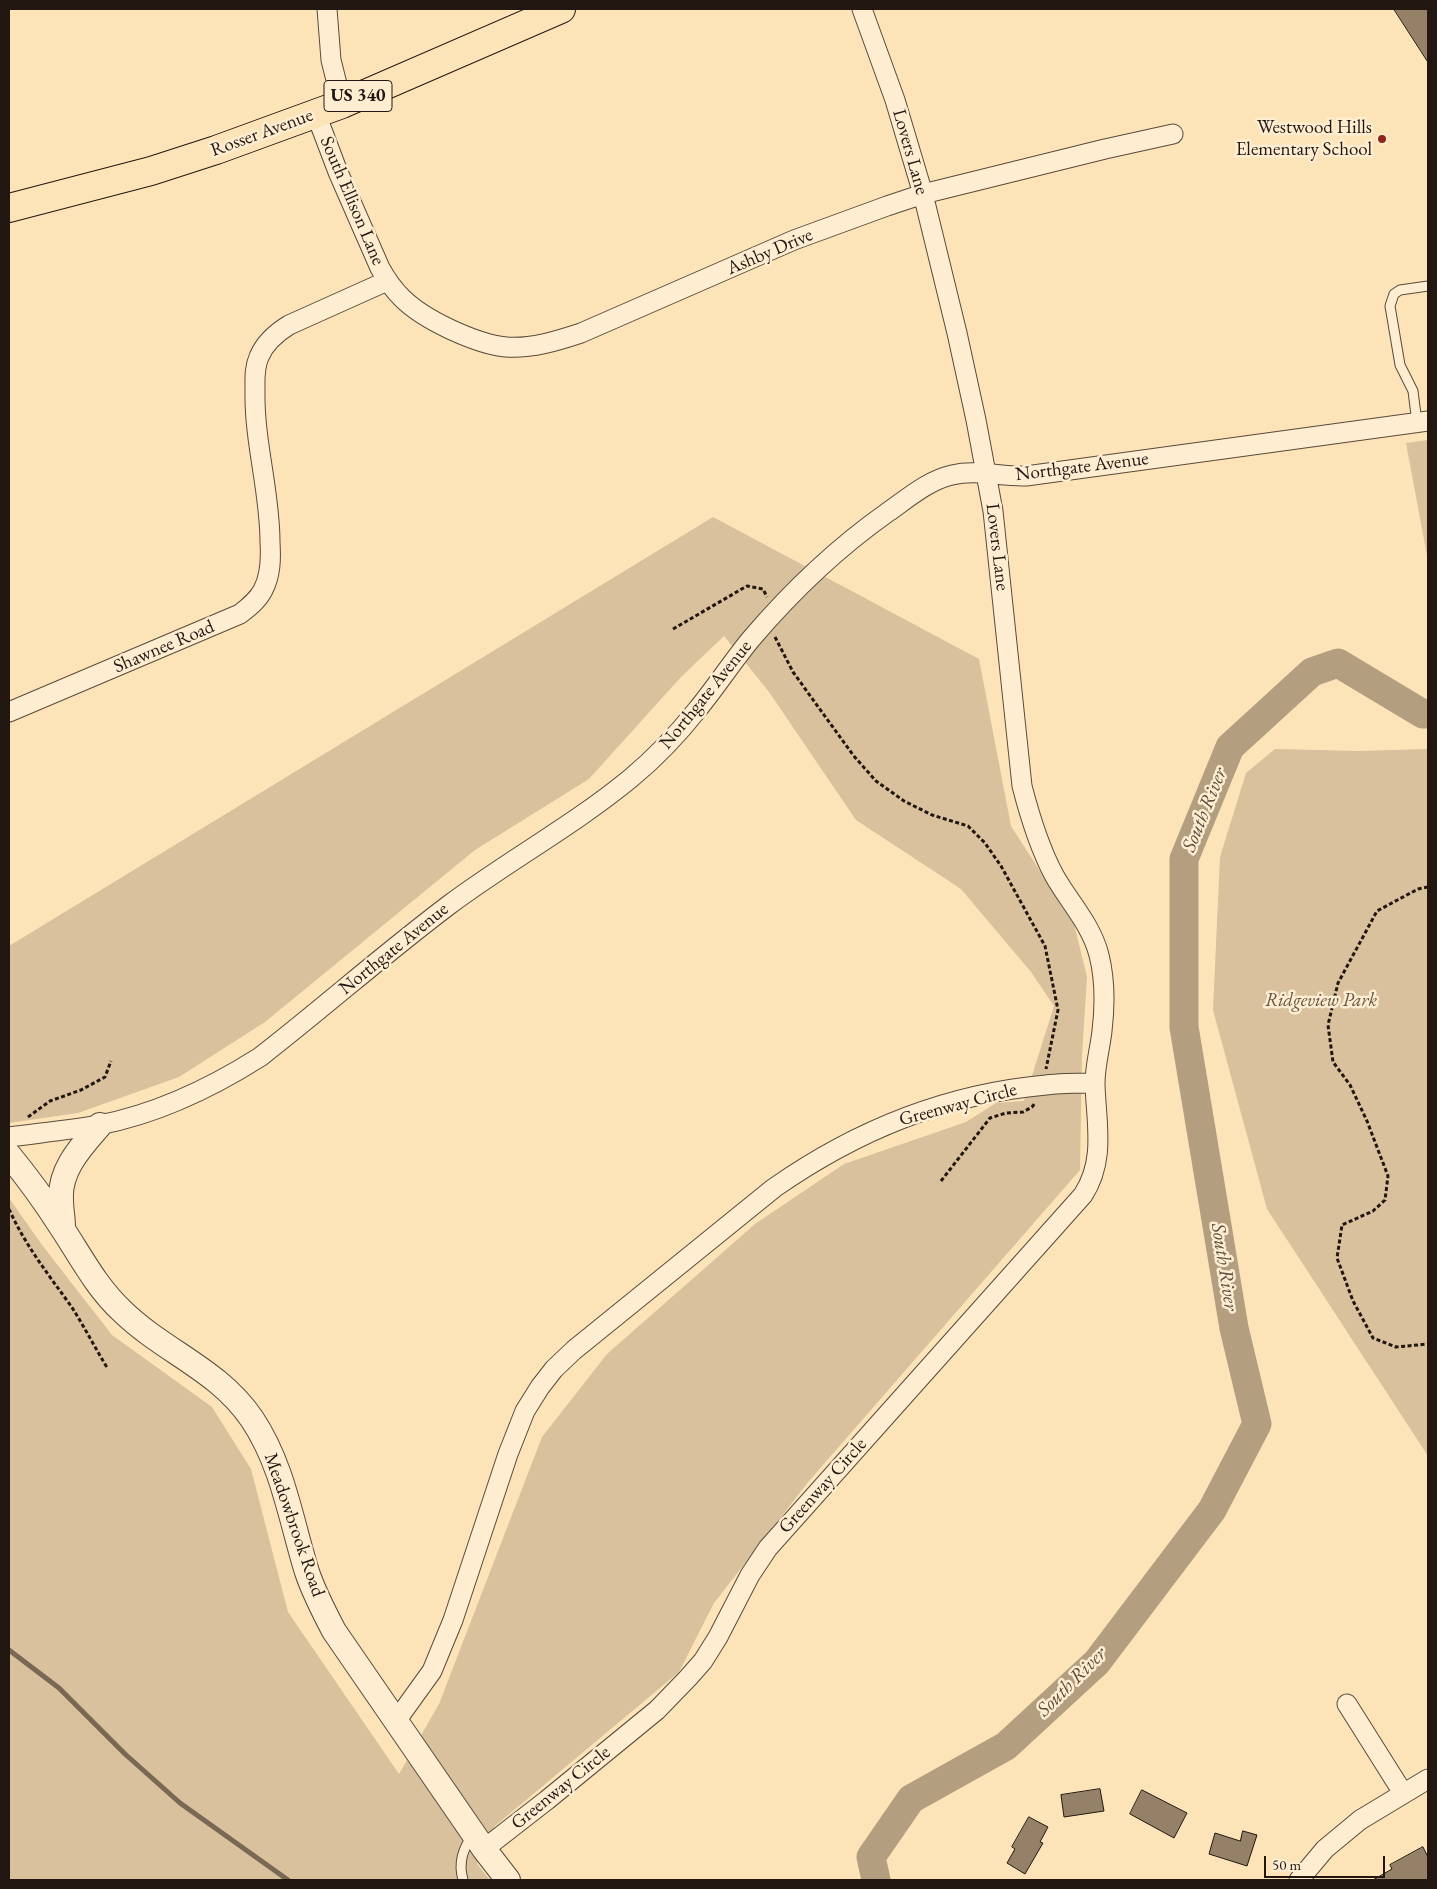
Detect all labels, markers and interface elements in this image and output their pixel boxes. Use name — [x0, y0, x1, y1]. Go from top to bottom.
road number: US 340 — [324, 80, 392, 112]
street label: Rosser Avenue — [208, 104, 316, 162]
street label: Lovers Lane — [887, 107, 933, 197]
place label: Westwood Hills Elementary School — [1236, 117, 1372, 161]
street label: South Ellison Lane — [315, 133, 389, 269]
marker: Westwood Hills Elementary School — [1376, 133, 1388, 145]
street label: Ashby Drive — [724, 224, 816, 280]
street label: Northgate Avenue — [1014, 448, 1150, 486]
street label: Lovers Lane — [980, 502, 1014, 592]
street label: Shawnee Road — [110, 616, 218, 678]
street label: Northgate Avenue — [655, 636, 757, 754]
water label: South River — [1177, 764, 1233, 856]
street label: Northgate Avenue — [335, 898, 453, 1000]
park label: Ridgeview Park — [1265, 990, 1377, 1012]
street label: Greenway Circle — [897, 1078, 1019, 1132]
water label: South River — [1205, 1221, 1243, 1313]
street label: Greenway Circle — [774, 1433, 872, 1539]
street label: Meadowbrook Road — [259, 1450, 329, 1600]
water label: South River — [1032, 1642, 1112, 1722]
street label: Greenway Circle — [507, 1741, 615, 1835]
scale bar — [1267, 1846, 1388, 1878]
text: 50 m — [1272, 1855, 1301, 1874]

